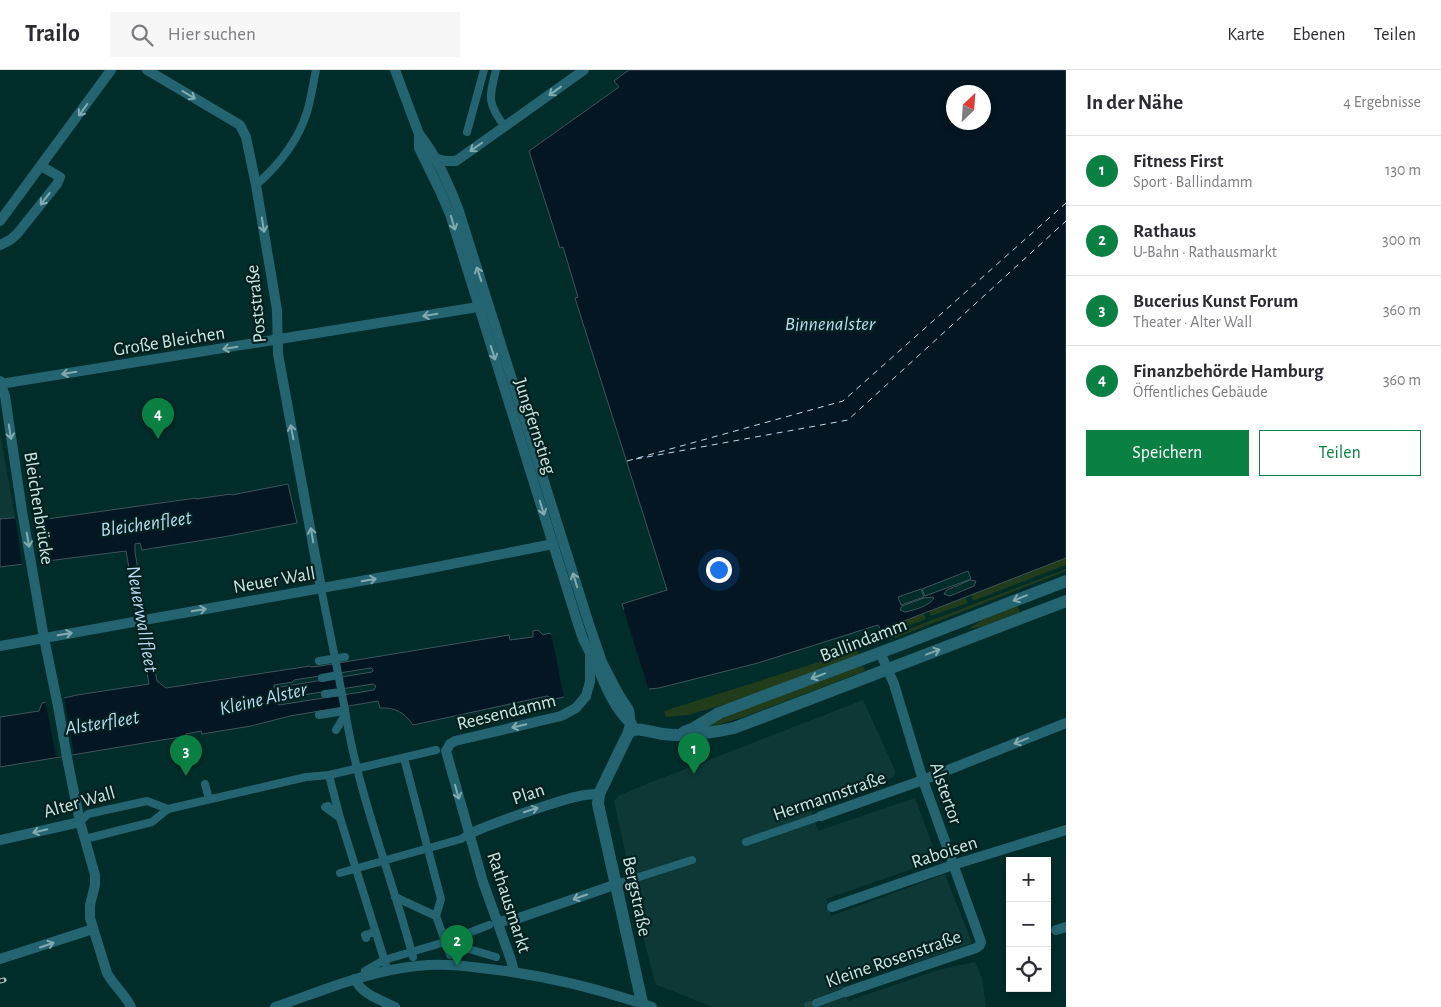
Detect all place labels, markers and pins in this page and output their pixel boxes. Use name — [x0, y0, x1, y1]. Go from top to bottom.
pin: 4 — [142, 398, 174, 439]
pin: 1 — [678, 733, 710, 774]
pin: 3 — [170, 735, 202, 776]
pin: 2 — [441, 925, 473, 966]

